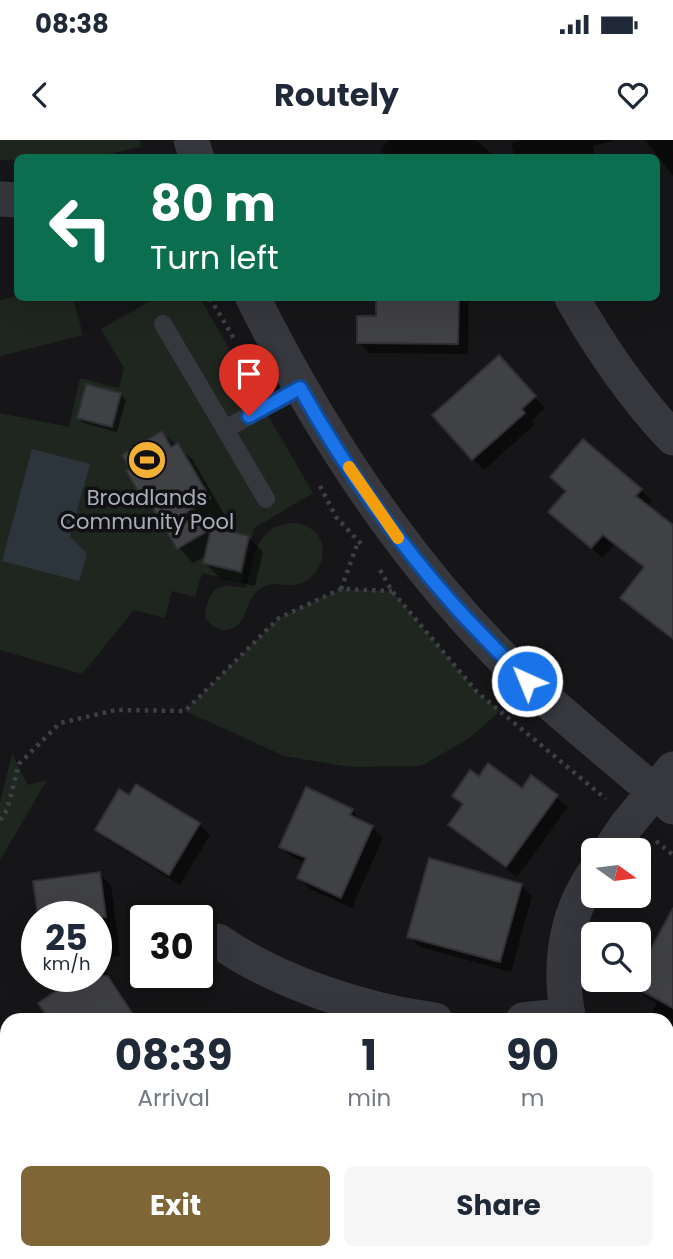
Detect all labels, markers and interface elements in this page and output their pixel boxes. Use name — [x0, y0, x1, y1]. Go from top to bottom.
text: 08:38 — [35, 6, 109, 42]
text: Routely — [274, 72, 399, 117]
icon: back — [21, 76, 59, 114]
icon: heart — [614, 76, 652, 114]
text: 80 m — [150, 170, 276, 238]
icon: left — [35, 182, 126, 273]
text: Turn left — [150, 235, 279, 280]
pin — [219, 344, 279, 416]
icon: arrive — [230, 355, 268, 393]
sports icon: Broadlands Community Pool — [126, 439, 168, 481]
place label: Broadlands Community Pool — [60, 483, 234, 536]
position arrow — [490, 644, 564, 718]
north arrow — [581, 838, 651, 908]
map controls — [581, 838, 651, 992]
speed limit sign: 30 — [126, 901, 217, 992]
text: 25 — [45, 913, 88, 962]
button: search — [581, 922, 651, 992]
text: km/h — [43, 951, 90, 976]
text: 08:39 — [115, 1026, 233, 1085]
text: 1 — [361, 1026, 377, 1085]
text: 90 — [506, 1026, 559, 1085]
text: Arrival — [137, 1082, 210, 1114]
text: min — [347, 1082, 391, 1114]
text: m — [521, 1082, 544, 1114]
button: Exit — [21, 1166, 330, 1246]
button: Share — [344, 1166, 653, 1246]

